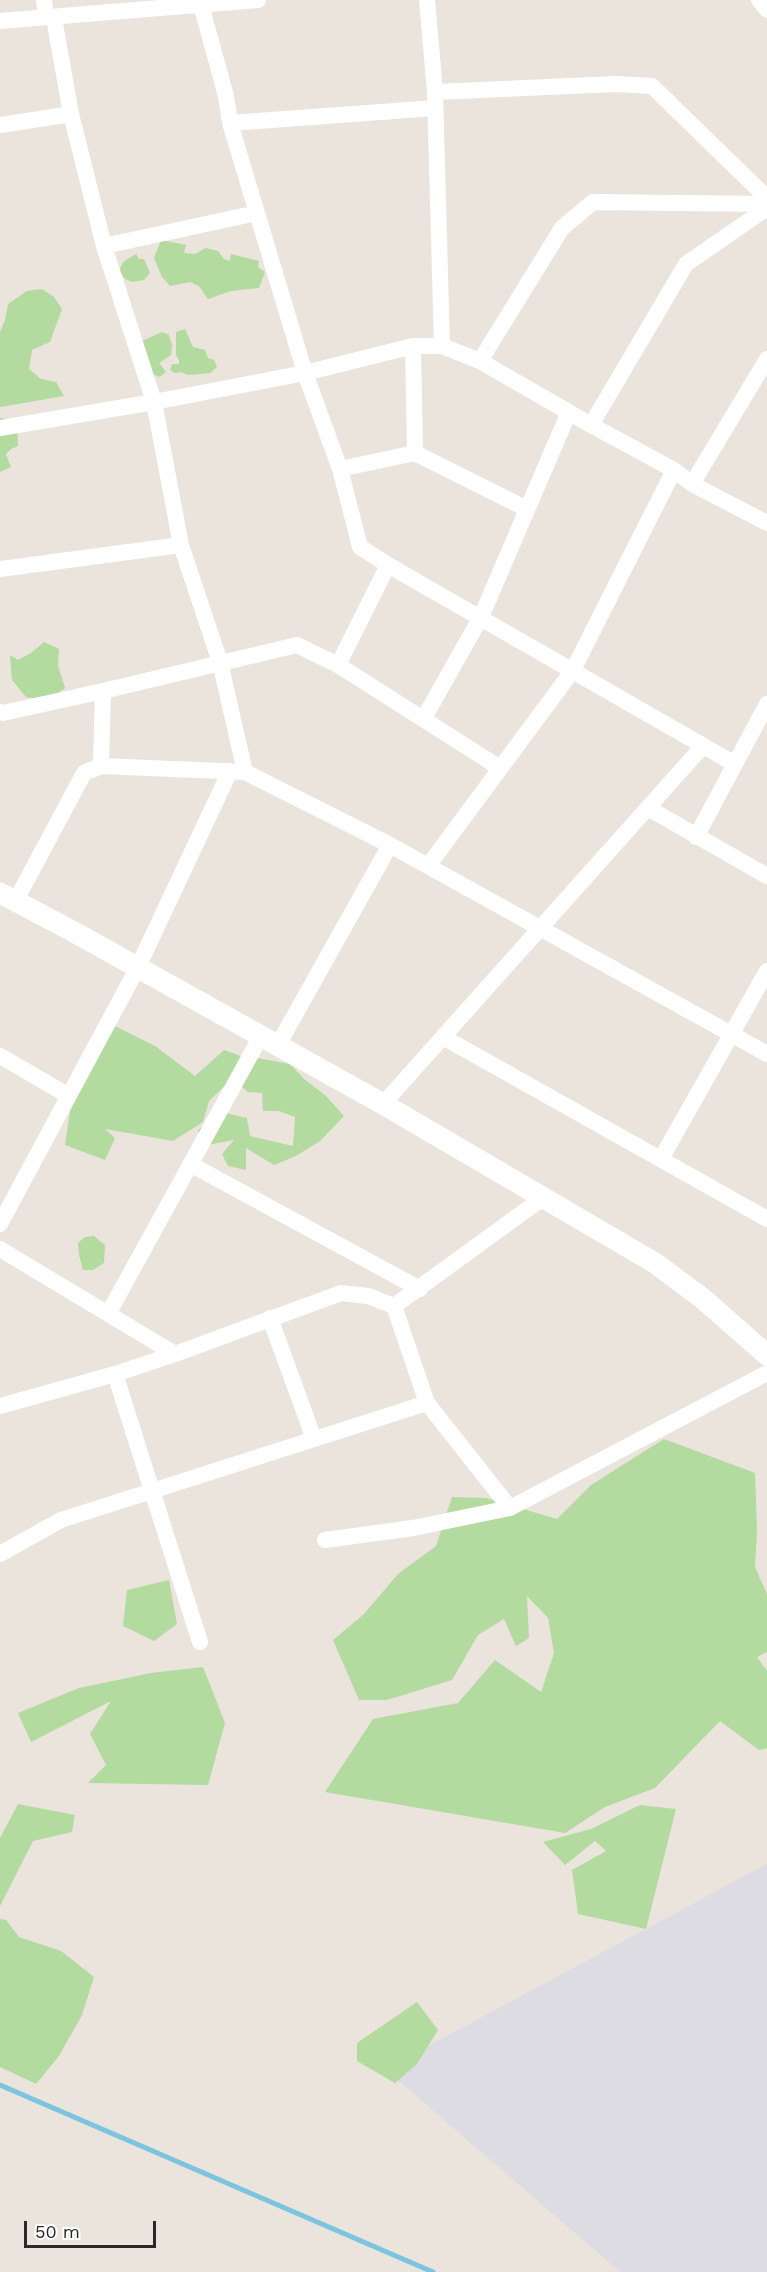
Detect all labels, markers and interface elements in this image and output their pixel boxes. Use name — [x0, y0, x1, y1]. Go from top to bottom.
scale bar — [27, 2209, 159, 2247]
text: 50 m — [35, 2221, 80, 2242]

